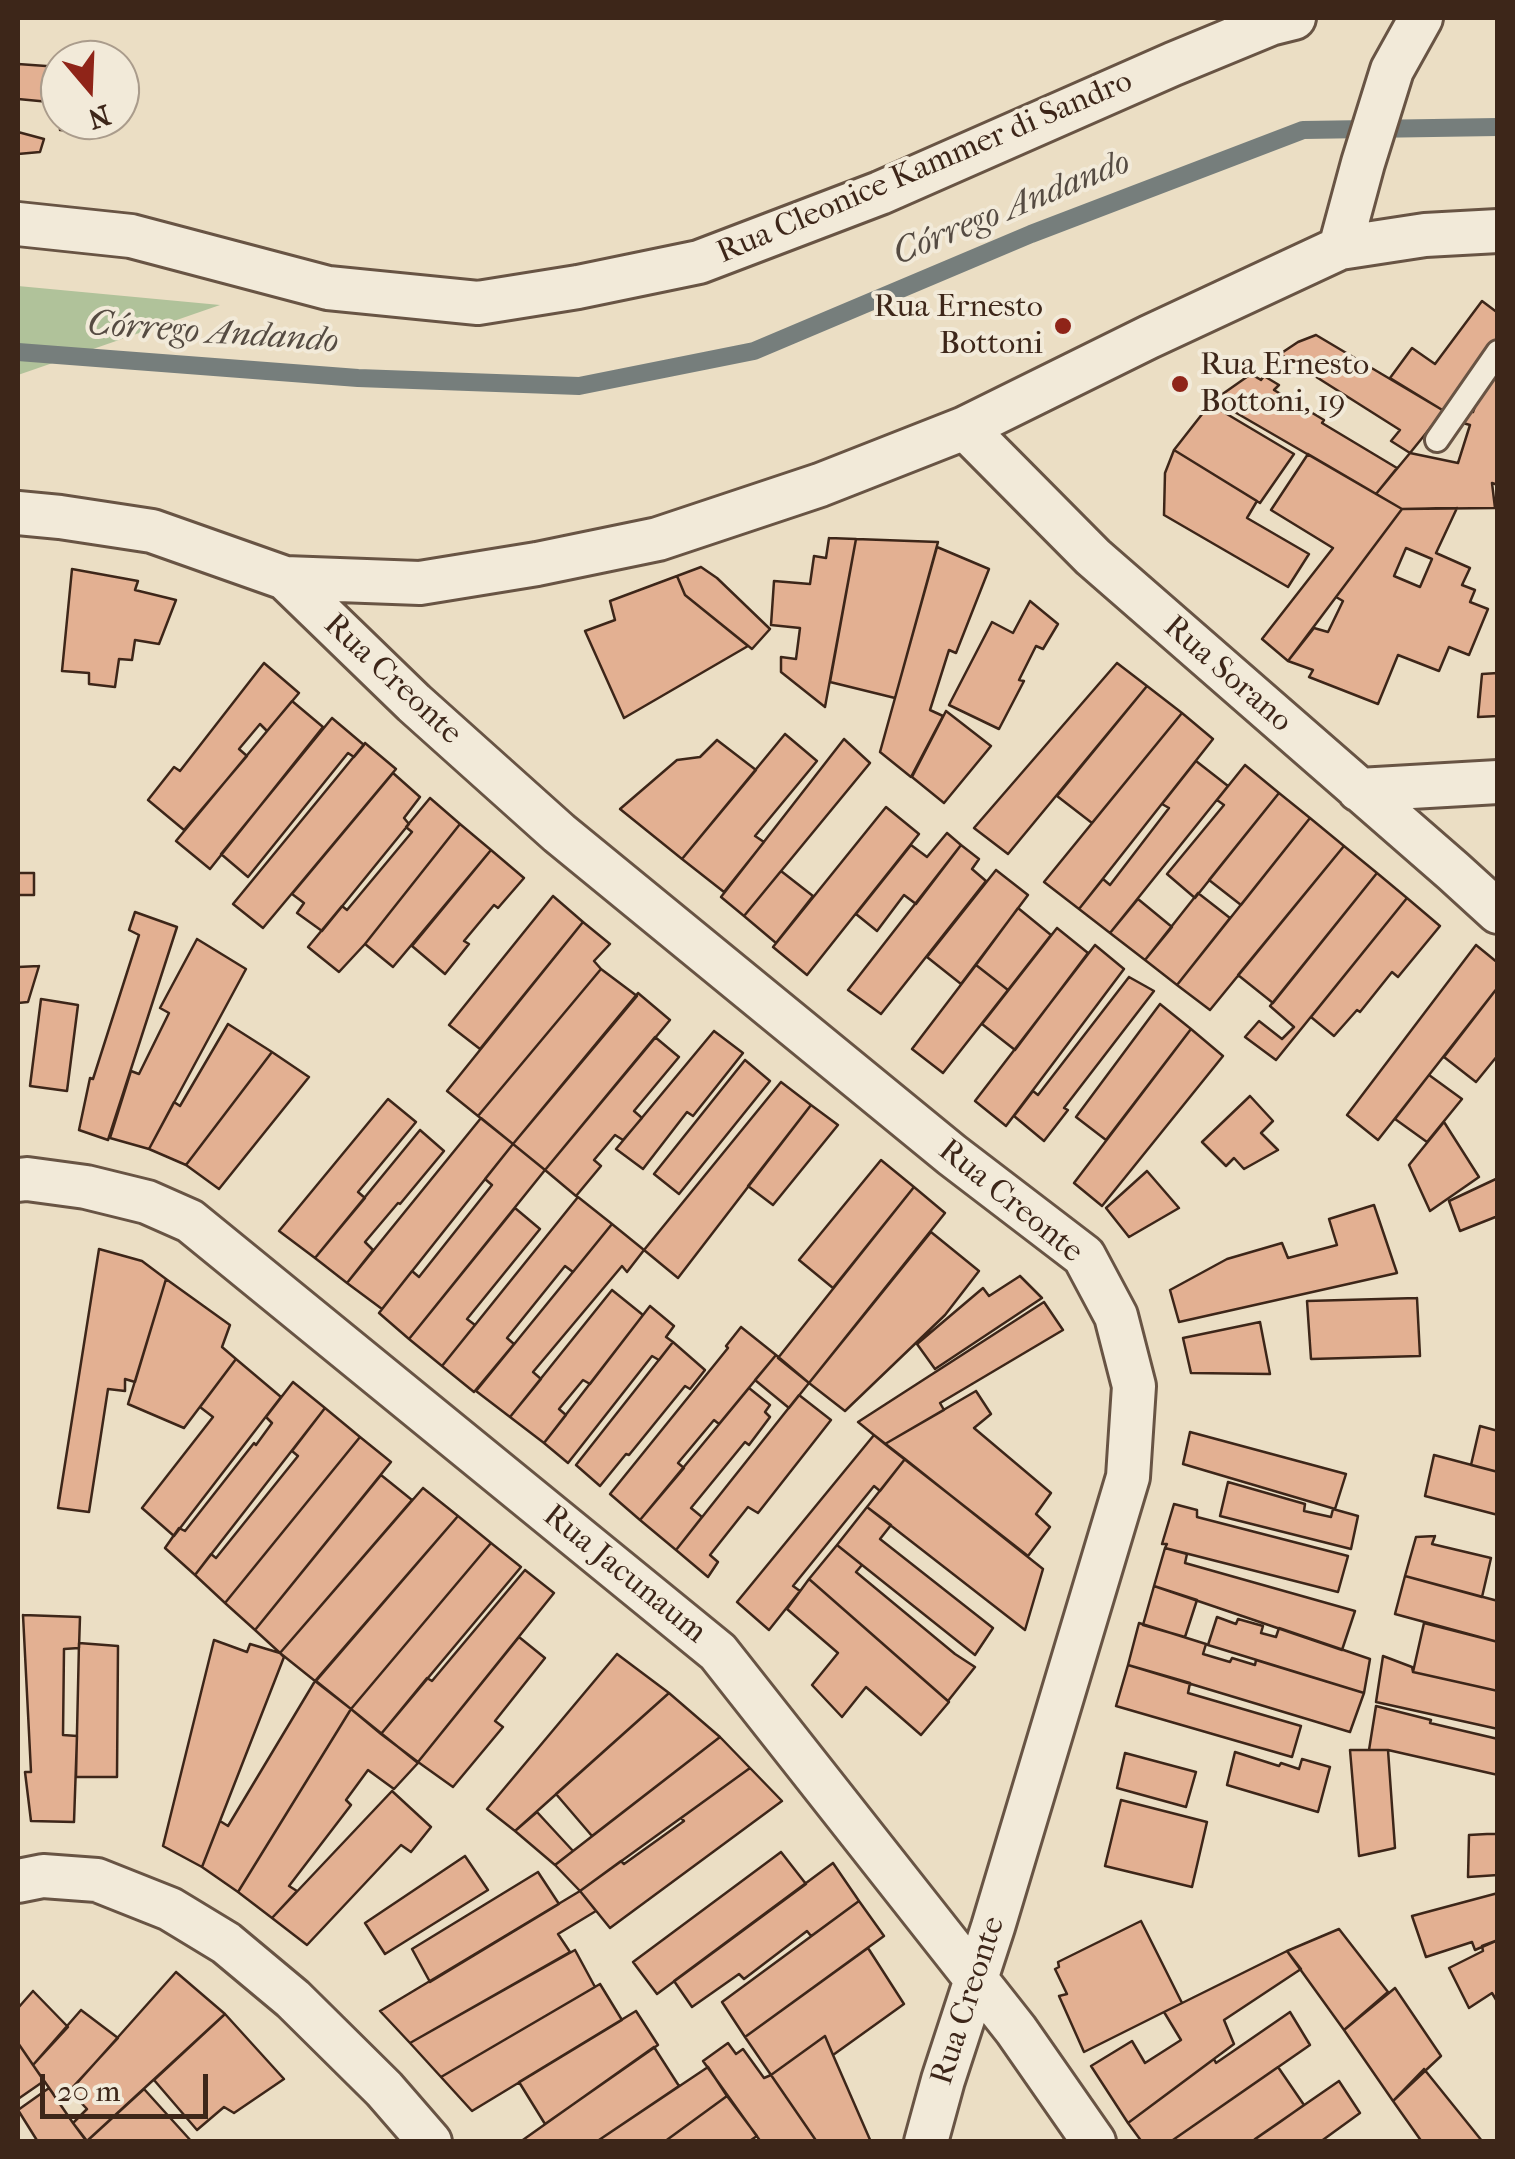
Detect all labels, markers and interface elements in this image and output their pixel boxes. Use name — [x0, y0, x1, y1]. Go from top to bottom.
north arrow — [40, 40, 140, 140]
street label: Rua Cleonice Kammer di Sandro — [712, 63, 1138, 273]
text: N — [84, 98, 115, 136]
water label: Córrego Andando — [887, 142, 1137, 276]
place label: Rua Ernesto Bottoni — [874, 289, 1043, 364]
water label: Córrego Andando — [86, 304, 340, 364]
marker: Rua Ernesto Bottoni — [1052, 315, 1074, 337]
place label: Rua Ernesto Bottoni, 19 — [1200, 347, 1369, 422]
marker: Rua Ernesto Bottoni, 19 — [1169, 373, 1191, 395]
street label: Rua Creonte — [315, 606, 469, 754]
street label: Rua Sorano — [1155, 609, 1299, 741]
street label: Rua Creonte — [930, 1132, 1090, 1272]
street label: Rua Jacunaum — [535, 1498, 713, 1652]
street label: Rua Creonte — [924, 1912, 1014, 2090]
scale bar — [45, 2054, 212, 2116]
text: 20 m — [57, 2074, 120, 2109]

